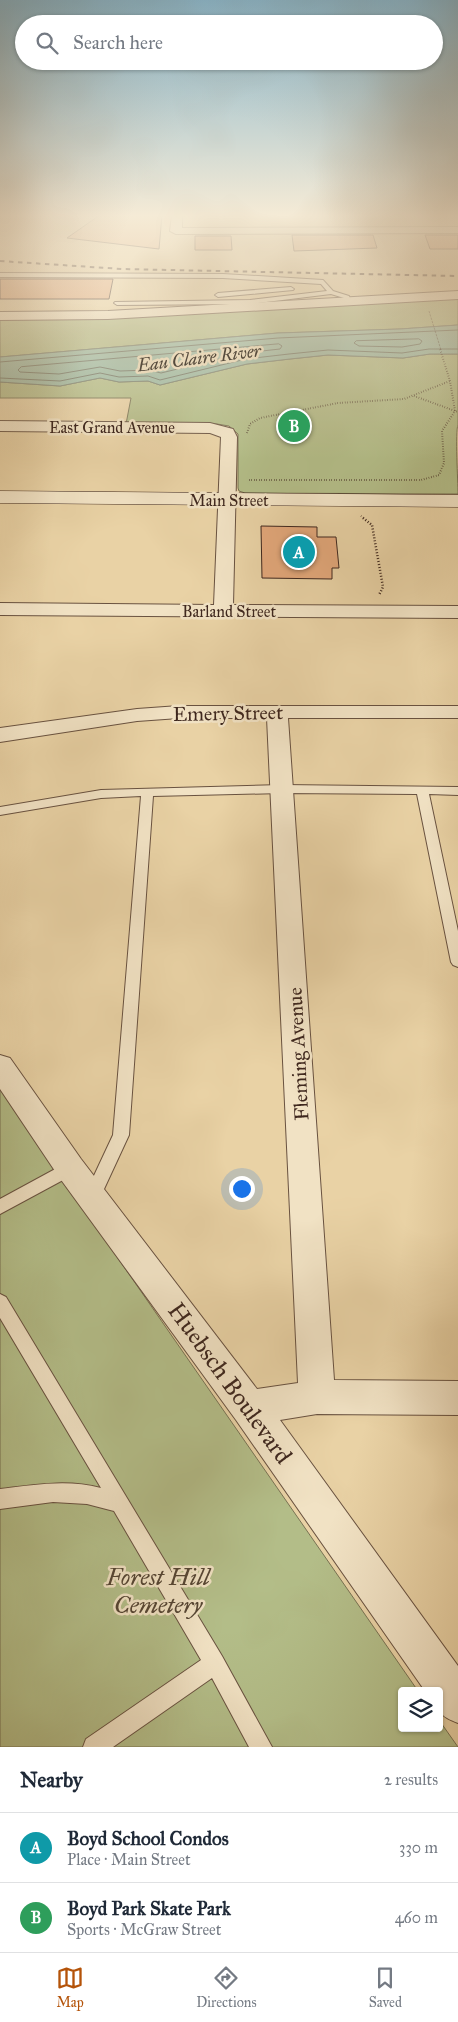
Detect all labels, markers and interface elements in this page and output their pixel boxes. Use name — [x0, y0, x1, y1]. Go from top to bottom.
search box — [15, 15, 443, 70]
icon: search — [33, 29, 61, 57]
text: Search here — [73, 31, 163, 54]
water label: Eau Claire River — [135, 339, 264, 377]
pin: B — [278, 407, 310, 445]
street label: East Grand Avenue — [49, 418, 175, 437]
street label: Main Street — [189, 491, 269, 510]
pin: A — [283, 533, 315, 571]
street label: Barland Street — [182, 602, 276, 621]
street label: Emery Street — [173, 700, 283, 726]
street label: Fleming Avenue — [283, 987, 314, 1121]
your location — [229, 1176, 255, 1202]
street label: Huebsch Boulevard — [161, 1296, 299, 1470]
park label: Forest Hill Cemetery — [105, 1562, 212, 1620]
map controls — [398, 1687, 443, 1732]
button: layers — [398, 1687, 443, 1732]
text: Nearby — [20, 1767, 83, 1793]
text: 2 results — [384, 1770, 438, 1789]
text: Boyd School Condos — [67, 1827, 229, 1850]
text: A — [31, 1838, 41, 1857]
text: 330 m — [399, 1838, 438, 1857]
text: Place · Main Street — [67, 1850, 191, 1869]
text: Boyd Park Skate Park — [67, 1897, 231, 1920]
text: B — [31, 1908, 41, 1927]
text: 460 m — [395, 1908, 438, 1927]
text: Sports · McGraw Street — [67, 1920, 221, 1939]
tab: Map — [56, 1964, 84, 2011]
tab: Directions — [196, 1964, 257, 2011]
tab: Saved — [369, 1964, 402, 2011]

